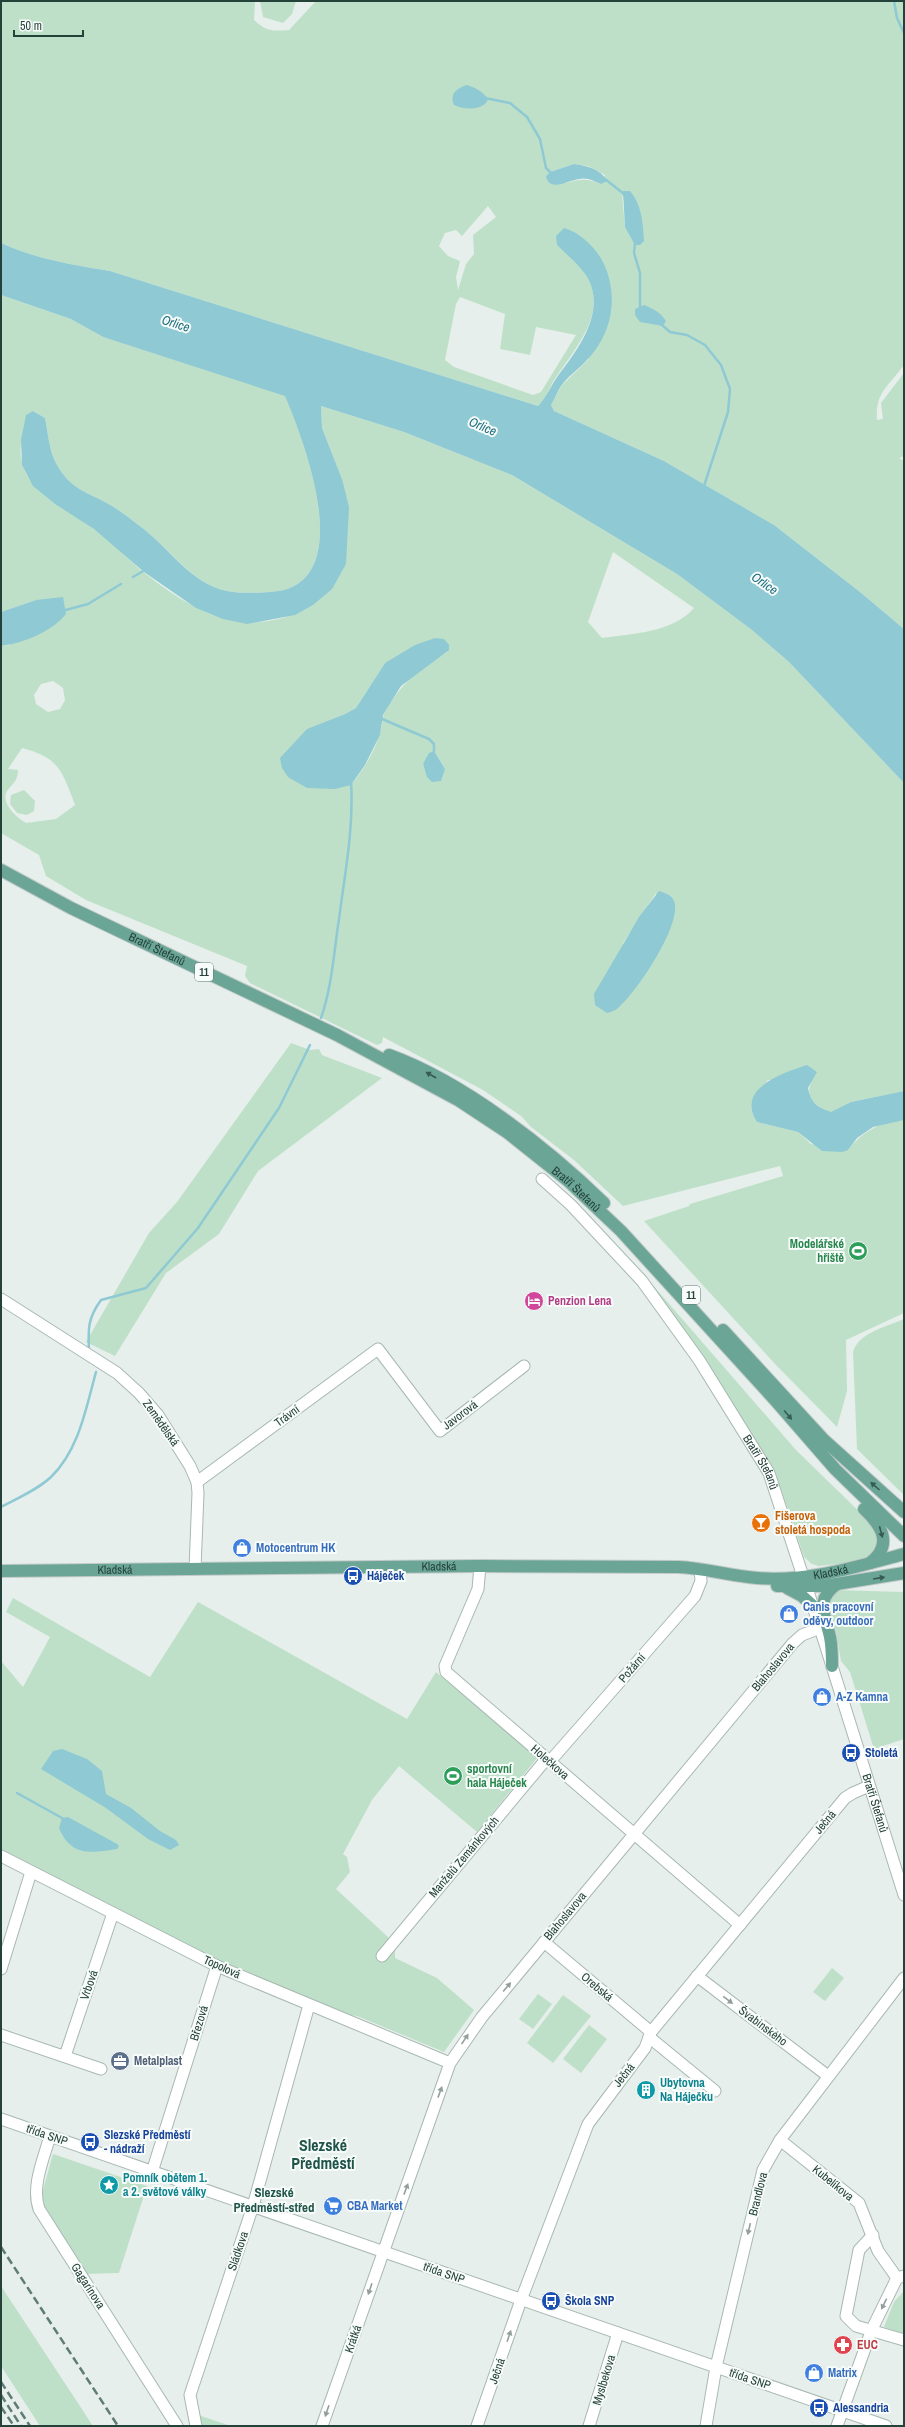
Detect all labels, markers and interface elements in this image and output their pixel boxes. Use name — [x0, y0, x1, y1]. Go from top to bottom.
scale bar — [14, 12, 83, 38]
text: 50 m — [20, 18, 42, 34]
water label: Orlice — [160, 311, 192, 336]
water label: Orlice — [466, 413, 499, 440]
water label: Orlice — [748, 568, 781, 599]
street label: Bratří Štefanů — [126, 929, 188, 969]
road number: 11 — [195, 963, 213, 981]
one-way arrow — [425, 1071, 437, 1078]
street label: Bratří Štefanů — [548, 1163, 604, 1216]
place label: Modelářské hřiště — [790, 1236, 845, 1266]
sports icon: Modelářské hřiště — [847, 1240, 869, 1262]
road number: 11 — [682, 1286, 700, 1304]
hotel icon: Penzion Lena — [523, 1290, 545, 1312]
place label: Penzion Lena — [548, 1293, 612, 1309]
street label: Zemědělská — [139, 1396, 183, 1450]
street label: Javorová — [439, 1396, 481, 1433]
street label: Trávní — [271, 1401, 303, 1431]
one-way arrow — [784, 1410, 793, 1421]
street label: Bratří Štefanů — [739, 1432, 782, 1492]
one-way arrow — [870, 1481, 880, 1490]
place label: Fišerova stoletá hospoda — [775, 1508, 851, 1538]
bar icon: Fišerova stoletá hospoda — [750, 1512, 772, 1534]
one-way arrow — [878, 1526, 884, 1538]
shop icon: Motocentrum HK — [231, 1537, 253, 1559]
place label: Motocentrum HK — [256, 1540, 336, 1556]
street label: Kladská — [421, 1558, 457, 1575]
street label: Kladská — [812, 1561, 850, 1583]
street label: Kladská — [97, 1562, 133, 1578]
bus stop icon: Háječek — [342, 1565, 364, 1587]
place label: Háječek — [367, 1568, 405, 1584]
one-way arrow — [873, 1575, 885, 1581]
place label: Canis pracovní oděvy, outdoor — [803, 1599, 875, 1629]
shop icon: Canis pracovní oděvy, outdoor — [778, 1603, 800, 1625]
street label: Blahoslavova — [748, 1639, 798, 1695]
street label: Požární — [615, 1650, 649, 1686]
shop icon: A-Z Kamna — [811, 1686, 833, 1708]
place label: A-Z Kamna — [836, 1689, 888, 1705]
street label: Holečkova — [527, 1741, 573, 1783]
bus stop icon: Stoletá — [840, 1742, 862, 1764]
place label: Stoletá — [865, 1745, 898, 1761]
place label: sportovní hala Háječek — [467, 1761, 527, 1791]
sports icon: sportovní hala Háječek — [442, 1765, 464, 1787]
street label: Bratří Štefanů — [858, 1772, 892, 1835]
street label: Ječná — [810, 1806, 840, 1837]
street label: Manželů Zemánkových — [425, 1813, 503, 1901]
street label: Blahoslavova — [540, 1888, 590, 1944]
street label: Topolová — [201, 1952, 244, 1983]
street label: Vrbová — [76, 1967, 102, 2002]
street label: Orebská — [578, 1969, 617, 2005]
one-way arrow — [502, 1981, 511, 1992]
one-way arrow — [722, 1996, 733, 2004]
street label: Švabinského — [735, 2002, 791, 2050]
street label: Březová — [186, 2003, 212, 2043]
one-way arrow — [461, 2034, 469, 2044]
office icon: Metalplast — [109, 2050, 131, 2072]
place label: Metalplast — [134, 2053, 183, 2069]
street label: Ječná — [610, 2059, 639, 2090]
place label: Ubytovna Na Háječku — [660, 2075, 713, 2105]
building icon: Ubytovna Na Háječku — [635, 2079, 657, 2101]
one-way arrow — [437, 2086, 443, 2098]
street label: třída SNP — [24, 2120, 70, 2150]
place label: Slezské Předměstí - nádraží — [104, 2127, 192, 2157]
bus stop icon: Slezské Předměstí - nádraží — [79, 2131, 101, 2153]
district label: Slezské Předměstí — [291, 2134, 356, 2174]
street label: Kubelíkova — [809, 2161, 857, 2205]
place label: Pomník obětem 1. a 2. světové války — [123, 2170, 207, 2200]
street label: Brandlova — [745, 2170, 771, 2217]
place icon: Pomník obětem 1. a 2. světové války — [98, 2174, 120, 2196]
one-way arrow — [403, 2182, 409, 2194]
district label: Slezské Předměstí-střed — [233, 2184, 315, 2216]
supermarket icon: CBA Market — [322, 2195, 344, 2217]
place label: CBA Market — [347, 2198, 403, 2214]
one-way arrow — [745, 2223, 751, 2235]
street label: Sládkova — [224, 2229, 252, 2273]
street label: třída SNP — [421, 2258, 467, 2288]
street label: Gagarinova — [67, 2260, 109, 2312]
one-way arrow — [367, 2283, 373, 2295]
bus stop icon: Škola SNP — [540, 2290, 562, 2312]
place label: Škola SNP — [565, 2293, 615, 2309]
one-way arrow — [881, 2298, 887, 2309]
street label: Krátká — [341, 2322, 365, 2355]
one-way arrow — [506, 2330, 512, 2342]
pharmacy icon: EUC — [832, 2334, 854, 2356]
place label: EUC — [857, 2337, 878, 2353]
street label: Myslbekova — [589, 2352, 619, 2407]
street label: Ječná — [485, 2355, 509, 2386]
shop icon: Matrix — [803, 2362, 825, 2384]
street label: třída SNP — [727, 2364, 773, 2394]
place label: Matrix — [828, 2365, 858, 2381]
bus stop icon: Alessandria — [808, 2397, 830, 2419]
place label: Alessandria — [833, 2400, 889, 2416]
one-way arrow — [324, 2406, 330, 2418]

